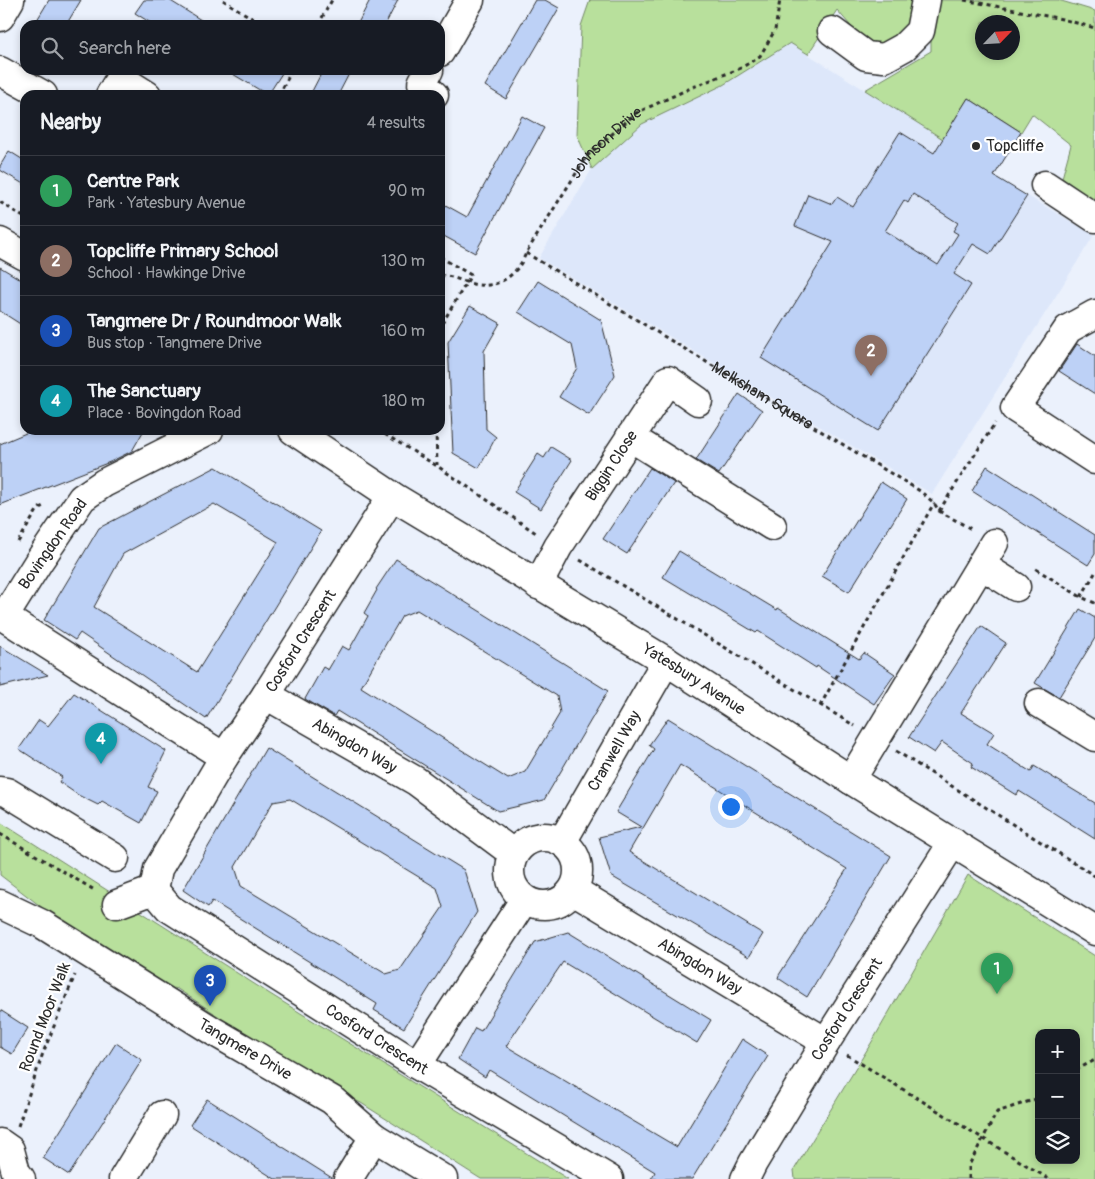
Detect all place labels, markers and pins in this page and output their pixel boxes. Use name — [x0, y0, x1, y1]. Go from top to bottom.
place label: Topcliffe — [986, 136, 1044, 156]
marker: Topcliffe — [970, 140, 982, 152]
pin: 2 — [855, 335, 887, 376]
pin: 4 — [85, 723, 117, 764]
pin: 1 — [981, 953, 1013, 994]
pin: 3 — [194, 965, 226, 1006]

